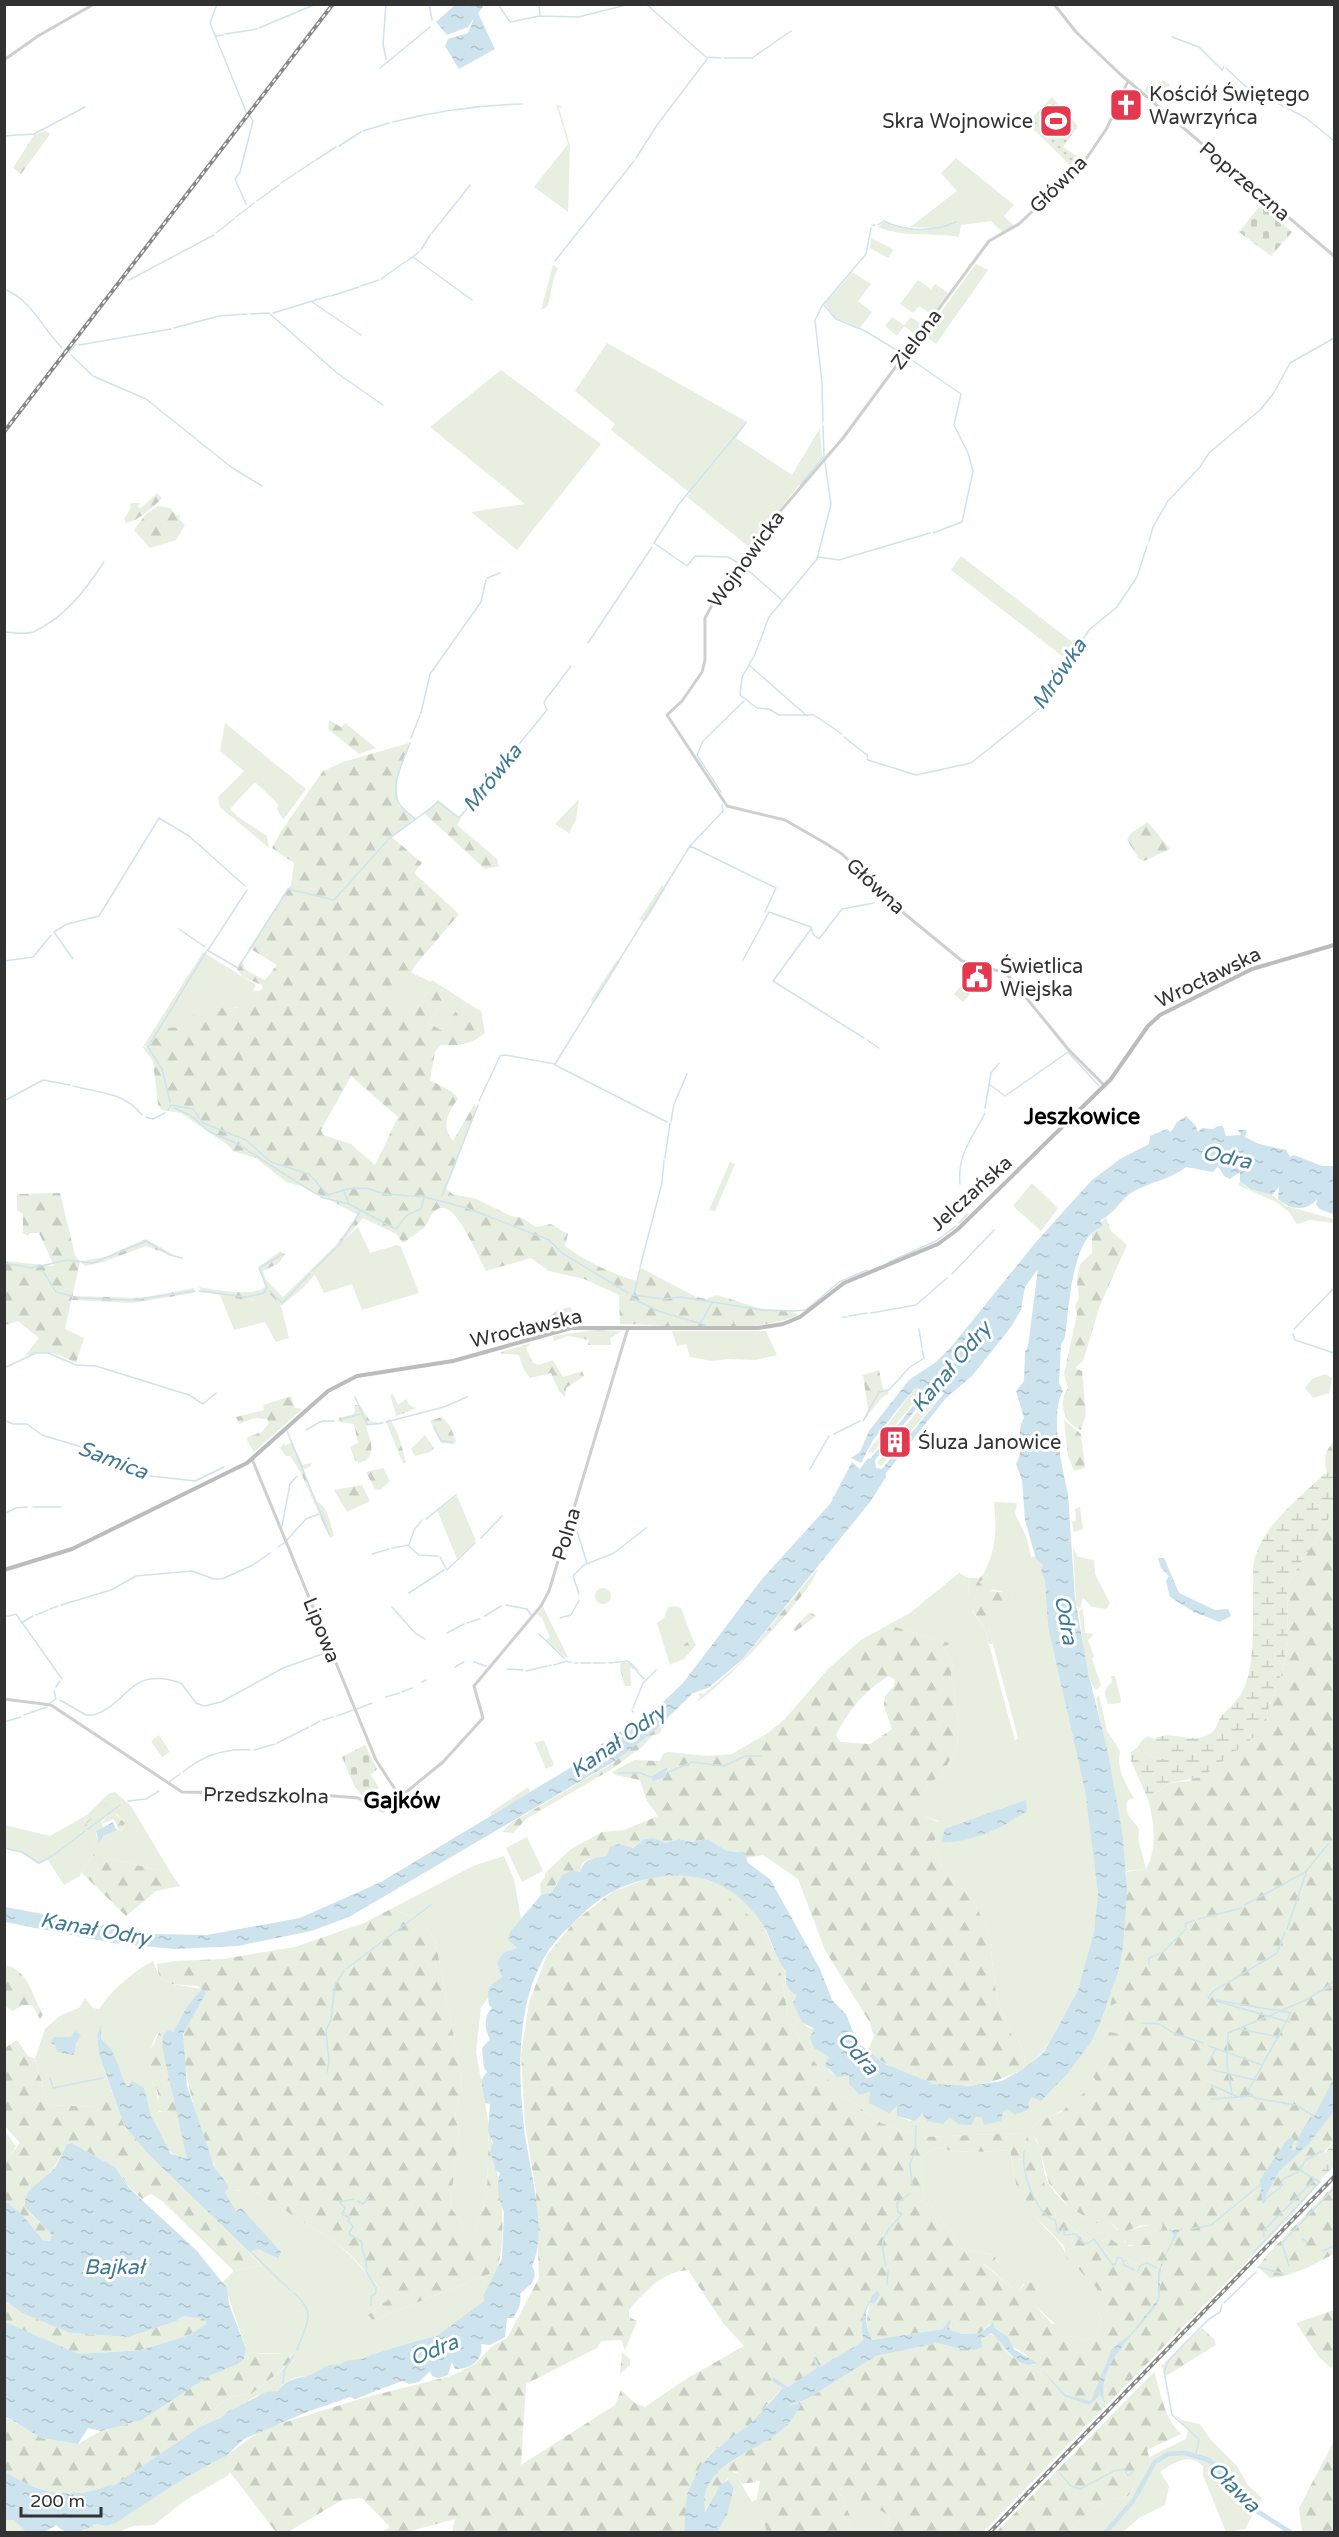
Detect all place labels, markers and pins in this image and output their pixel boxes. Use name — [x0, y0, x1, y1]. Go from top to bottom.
place label: Kościół Świętego Wawrzyńca — [1149, 82, 1310, 130]
church icon: Kościół Świętego Wawrzyńca — [1108, 87, 1144, 123]
sports icon: Skra Wojnowice — [1038, 103, 1074, 139]
place label: Skra Wojnowice — [882, 110, 1033, 134]
place label: Świetlica Wiejska — [1000, 954, 1083, 1002]
public building icon: Świetlica Wiejska — [959, 959, 995, 995]
building icon: Śluza Janowice — [877, 1424, 913, 1460]
place label: Śluza Janowice — [918, 1430, 1061, 1455]

